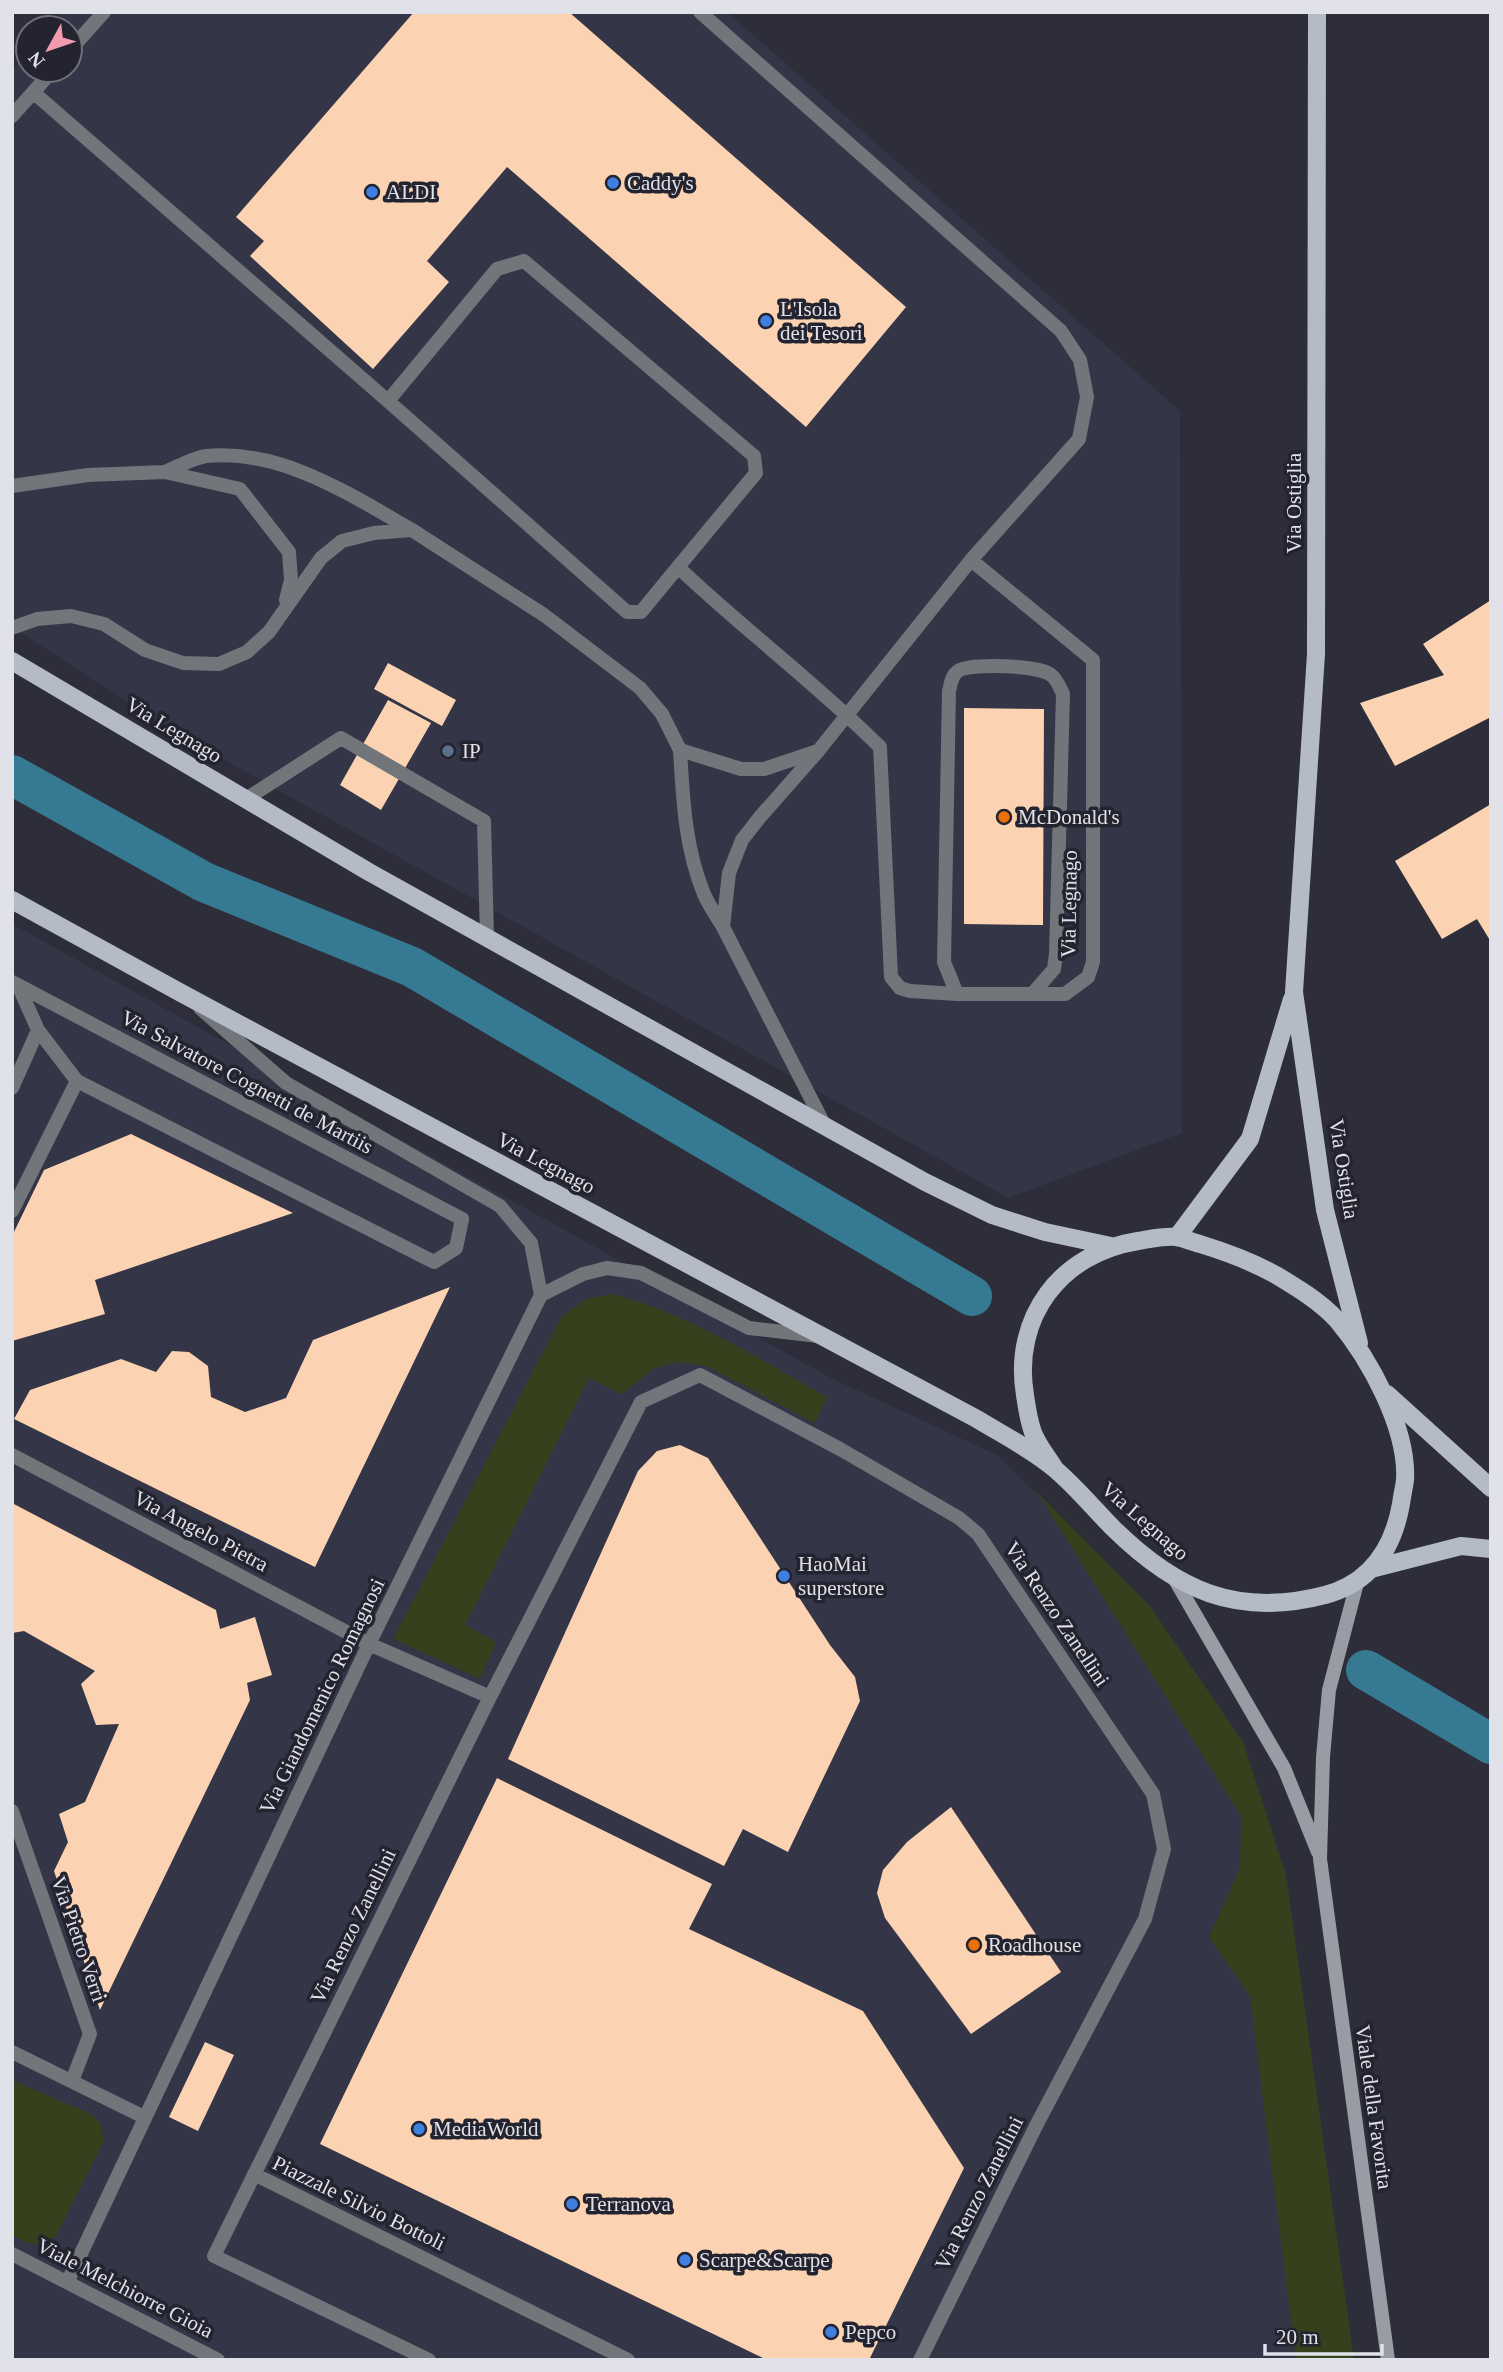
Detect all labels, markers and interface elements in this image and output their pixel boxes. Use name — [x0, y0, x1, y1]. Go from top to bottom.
north arrow — [14, 14, 84, 84]
text: N — [24, 47, 49, 72]
place label: Caddy's — [627, 171, 694, 195]
marker: Caddy's — [605, 175, 621, 191]
place label: ALDI — [386, 180, 436, 204]
marker: ALDI — [364, 184, 380, 200]
place label: L'Isola dei Tesori — [780, 297, 863, 345]
marker: L'Isola dei Tesori — [758, 313, 774, 329]
street label: Via Ostiglia — [1282, 452, 1306, 553]
street label: Via Legnago — [122, 692, 226, 768]
place label: IP — [462, 739, 481, 763]
marker: IP — [440, 743, 456, 759]
place label: McDonald's — [1018, 805, 1120, 829]
marker: McDonald's — [996, 809, 1012, 825]
street label: Via Legnago — [1056, 850, 1082, 958]
street label: Via Salvatore Cognetti de Martiis — [117, 1005, 377, 1159]
street label: Via Ostiglia — [1324, 1117, 1364, 1221]
street label: Via Legnago — [493, 1127, 599, 1199]
street label: Via Legnago — [1096, 1477, 1194, 1565]
street label: Via Angelo Pietra — [129, 1485, 273, 1577]
street label: Via Renzo Zanellini — [1000, 1537, 1114, 1691]
place label: HaoMai superstore — [798, 1552, 884, 1600]
marker: HaoMai superstore — [776, 1568, 792, 1584]
street label: Via Giandomenico Romagnosi — [254, 1574, 390, 1818]
street label: Via Renzo Zanellini — [305, 1845, 401, 2007]
street label: Via Pietro Verri — [46, 1873, 112, 2005]
place label: Roadhouse — [988, 1933, 1081, 1957]
marker: Roadhouse — [966, 1937, 982, 1953]
street label: Viale della Favorita — [1351, 2023, 1397, 2191]
street label: Via Renzo Zanellini — [930, 2112, 1028, 2274]
place label: MediaWorld — [433, 2117, 539, 2141]
marker: MediaWorld — [411, 2121, 427, 2137]
street label: Piazzale Silvio Bottoli — [269, 2151, 449, 2255]
place label: Terranova — [586, 2192, 671, 2216]
marker: Terranova — [564, 2196, 580, 2212]
street label: Viale Melchiorre Gioia — [33, 2233, 218, 2343]
place label: Scarpe&Scarpe — [699, 2248, 830, 2272]
marker: Scarpe&Scarpe — [677, 2252, 693, 2268]
scale bar — [1265, 2312, 1382, 2356]
place label: Pepco — [845, 2320, 896, 2344]
marker: Pepco — [823, 2324, 839, 2340]
text: 20 m — [1276, 2325, 1319, 2349]

